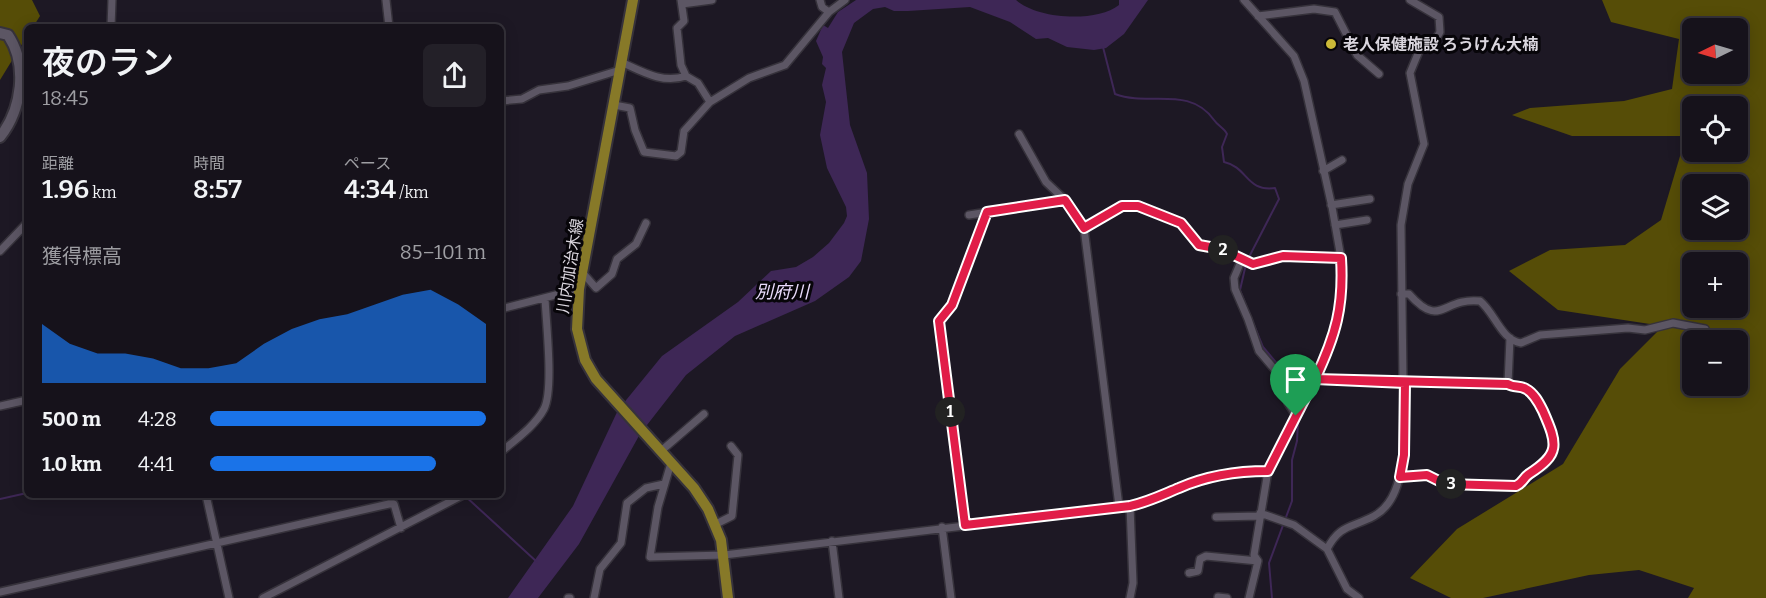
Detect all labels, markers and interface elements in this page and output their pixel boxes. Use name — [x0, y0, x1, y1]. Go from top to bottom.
north arrow — [1682, 18, 1748, 84]
map controls — [1682, 18, 1748, 396]
place label: 老人保健施設 ろうけん大楠 — [1343, 35, 1538, 54]
marker: 老人保健施設 ろうけん大楠 — [1324, 37, 1338, 51]
text: 夜のラン — [42, 43, 174, 83]
button: share — [423, 44, 486, 107]
text: 18:45 — [42, 86, 89, 110]
button: locate — [1682, 96, 1748, 162]
text: 距離 — [42, 154, 74, 173]
text: 時間 — [193, 154, 225, 173]
text: ペース — [344, 154, 391, 173]
text: 1.96 — [42, 174, 89, 205]
text: 8:57 — [193, 174, 242, 205]
text: 4:34 — [344, 174, 396, 205]
button: layers — [1682, 174, 1748, 240]
text: km — [89, 183, 116, 202]
text: /km — [396, 183, 429, 202]
street label: 川内加治木線 — [553, 217, 587, 315]
pin: 2 — [1208, 235, 1238, 265]
text: 85–101 m — [400, 240, 486, 264]
text: 2 — [1218, 240, 1228, 259]
text: 獲得標高 — [42, 244, 122, 268]
button: + — [1682, 252, 1748, 318]
water label: 別府川 — [755, 281, 811, 303]
button: − — [1682, 330, 1748, 396]
pin — [1270, 354, 1321, 416]
icon: arrive — [1279, 363, 1312, 396]
pin: 1 — [935, 397, 965, 427]
text: 1 — [947, 402, 953, 421]
text: 500 m — [42, 407, 101, 431]
text: 4:28 — [138, 407, 177, 431]
text: 1.0 km — [42, 452, 102, 476]
text: 4:41 — [138, 452, 174, 476]
pin: 3 — [1436, 469, 1466, 499]
text: 3 — [1446, 474, 1456, 493]

